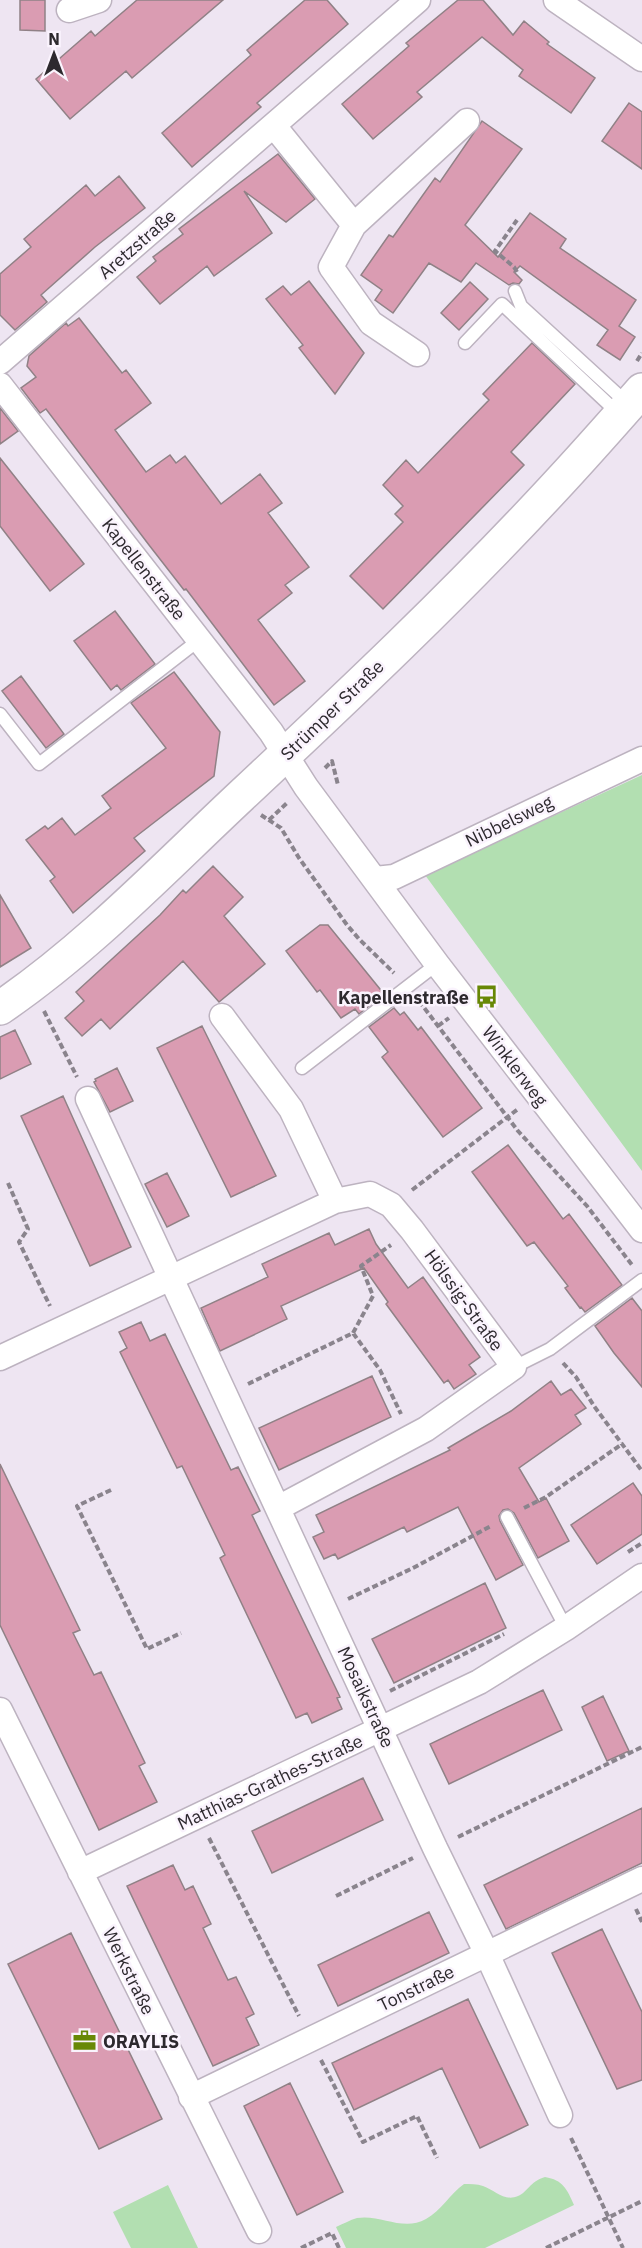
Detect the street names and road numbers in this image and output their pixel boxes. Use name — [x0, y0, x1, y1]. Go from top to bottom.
street label: Aretzstraße — [94, 204, 181, 284]
street label: Kapellenstraße — [97, 513, 191, 625]
street label: Strümper Straße — [276, 655, 389, 765]
street label: Nibbelsweg — [461, 790, 557, 852]
street label: Winklerweg — [477, 1021, 553, 1111]
street label: Hölssig-Straße — [419, 1245, 509, 1356]
street label: Mosaikstraße — [332, 1643, 400, 1752]
street label: Matthias-Grathes-Straße — [174, 1729, 366, 1835]
street label: Werkstraße — [98, 1924, 160, 2018]
street label: Tonstraße — [374, 1960, 458, 2016]

